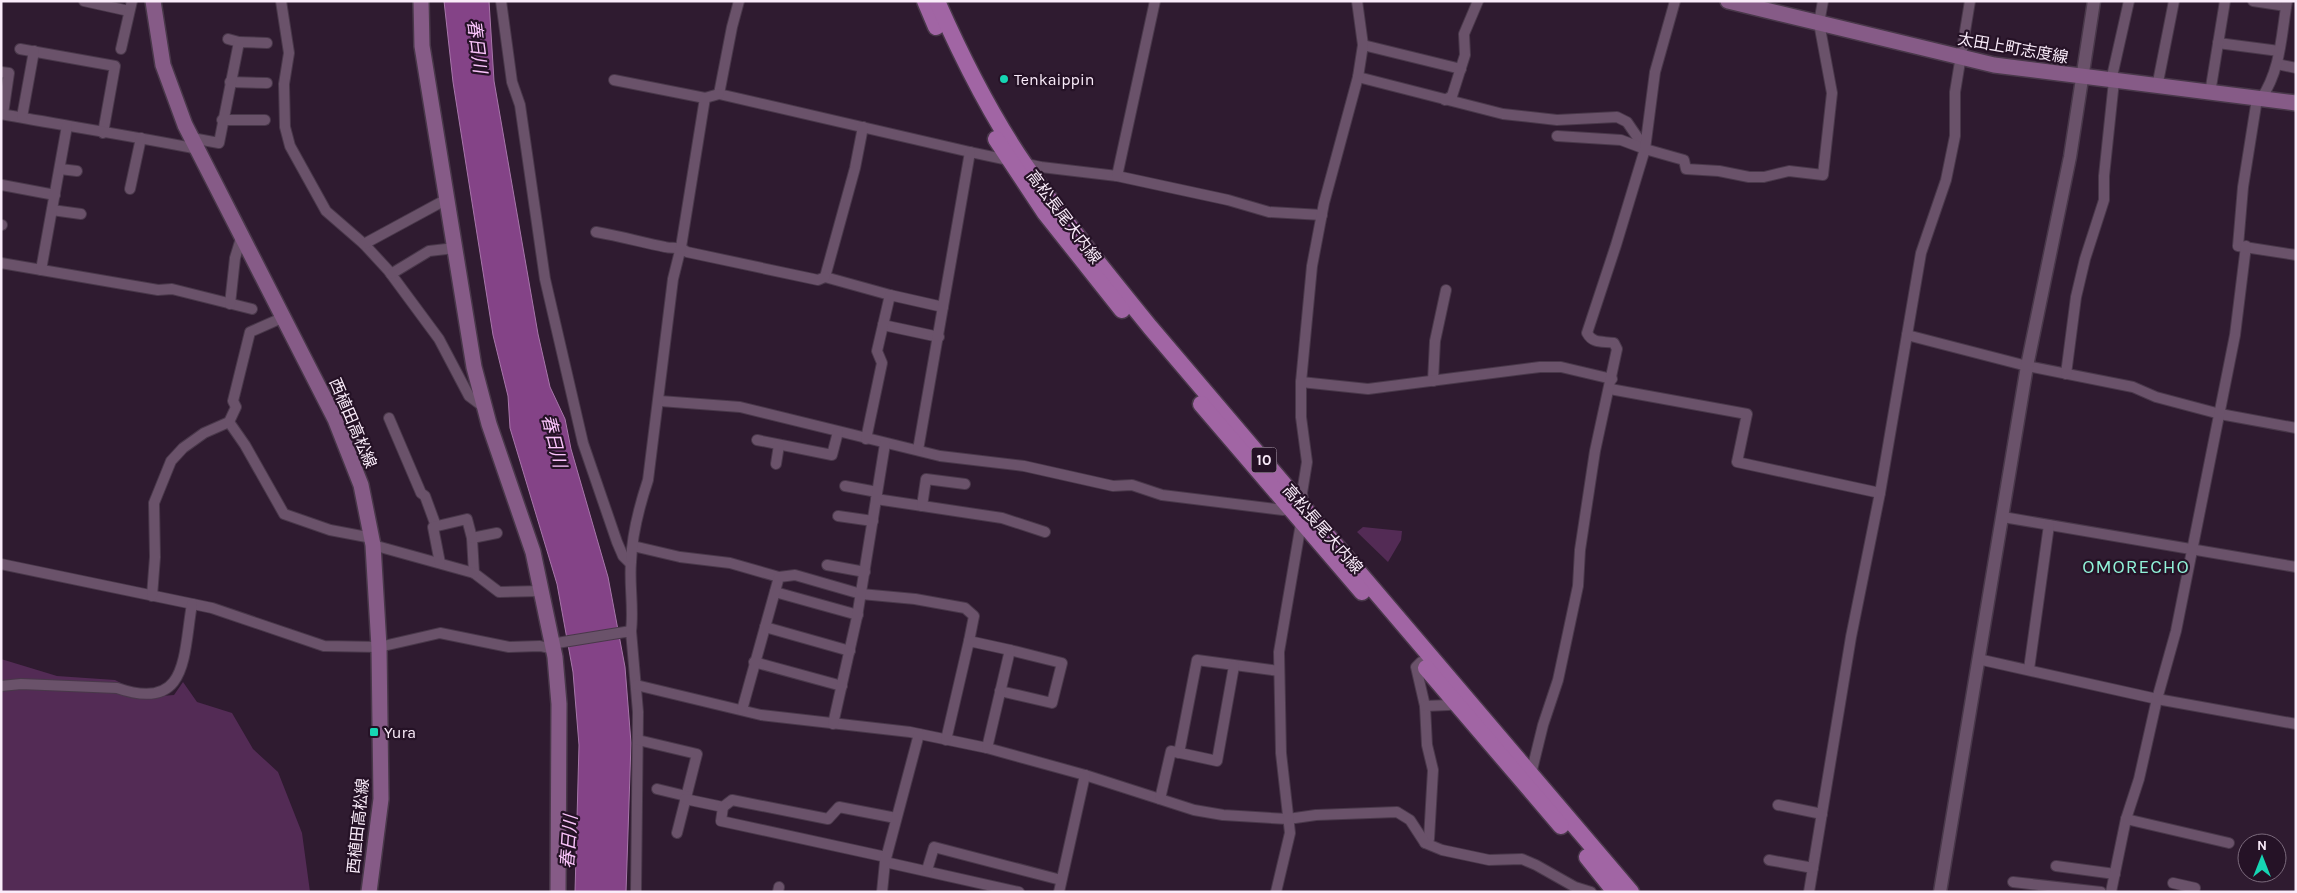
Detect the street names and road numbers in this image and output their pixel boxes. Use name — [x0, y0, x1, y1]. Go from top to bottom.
street label: 太田上町志度線 — [1956, 29, 2070, 67]
street label: 高松長尾大内線 — [1023, 167, 1105, 267]
street label: 西植田高松線 — [325, 375, 381, 471]
road number: 10 — [1252, 448, 1276, 472]
street label: 高松長尾大内線 — [1279, 480, 1367, 578]
street label: 西植田高松線 — [344, 777, 372, 875]

